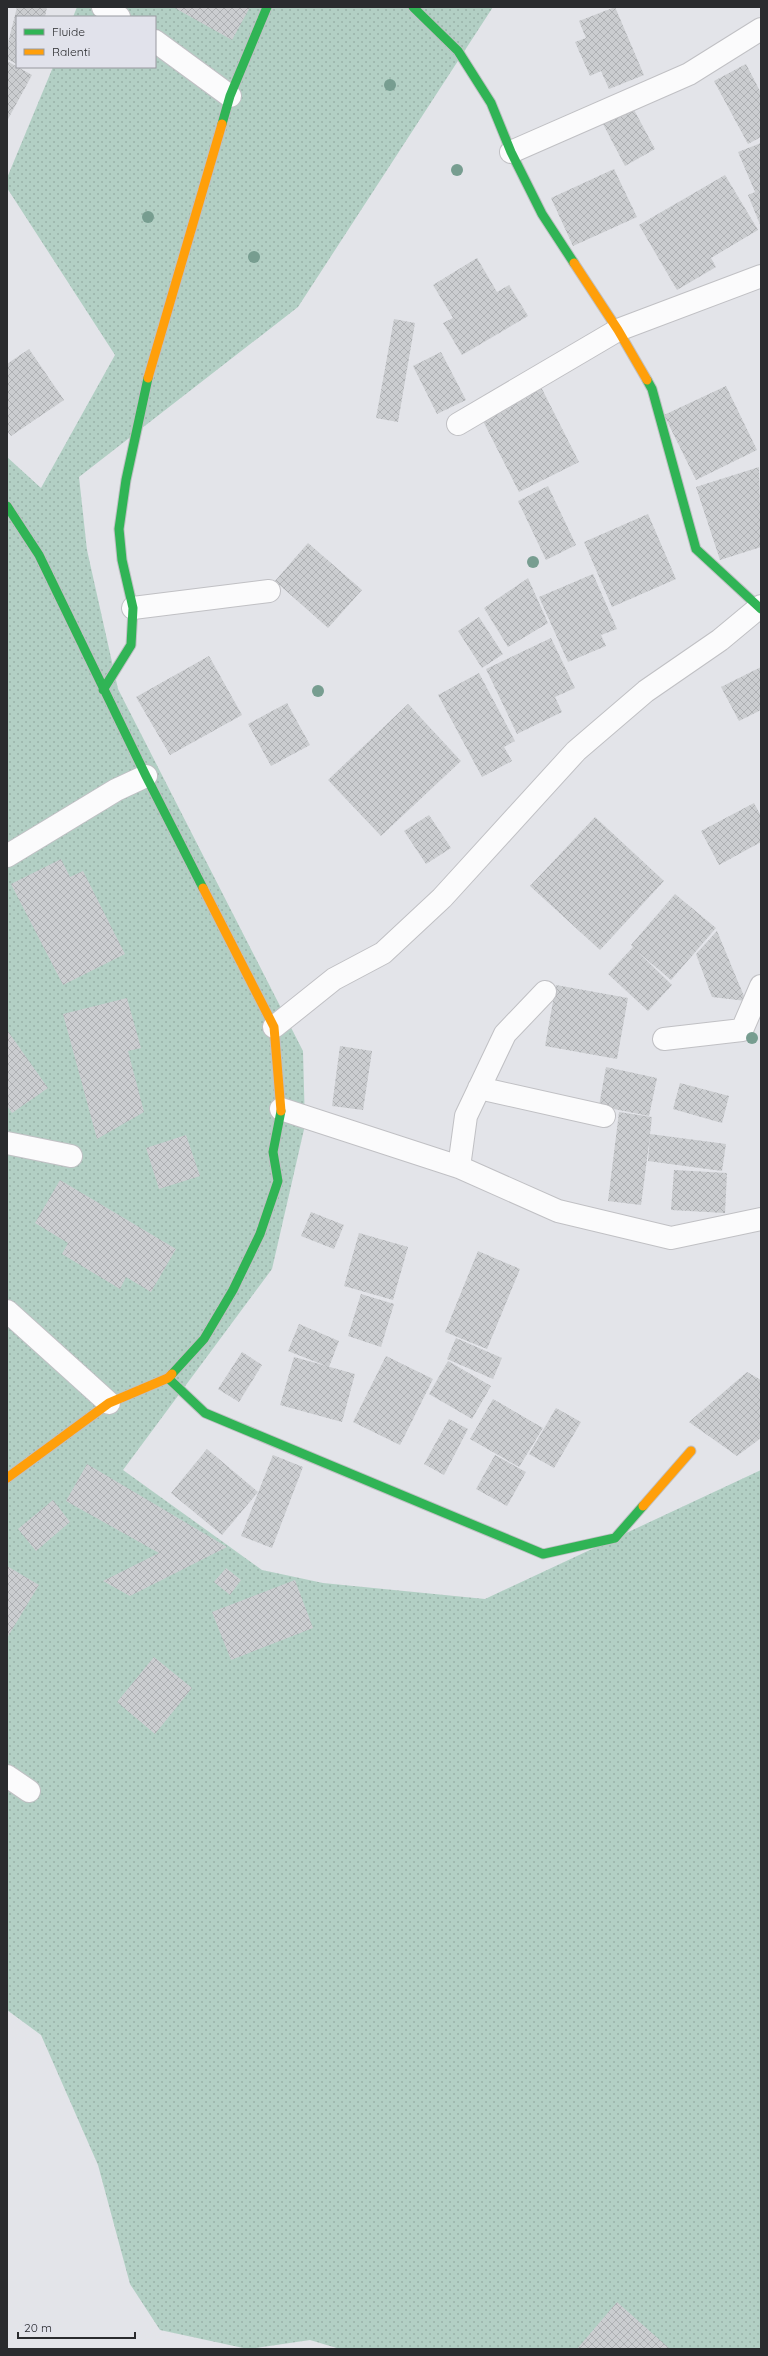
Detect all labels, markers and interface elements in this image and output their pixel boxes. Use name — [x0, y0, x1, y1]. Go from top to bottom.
legend — [16, 16, 156, 68]
text: Fluide — [52, 24, 85, 39]
text: Ralenti — [52, 44, 90, 59]
scale bar — [18, 2314, 135, 2340]
text: 20 m — [24, 2320, 52, 2335]

